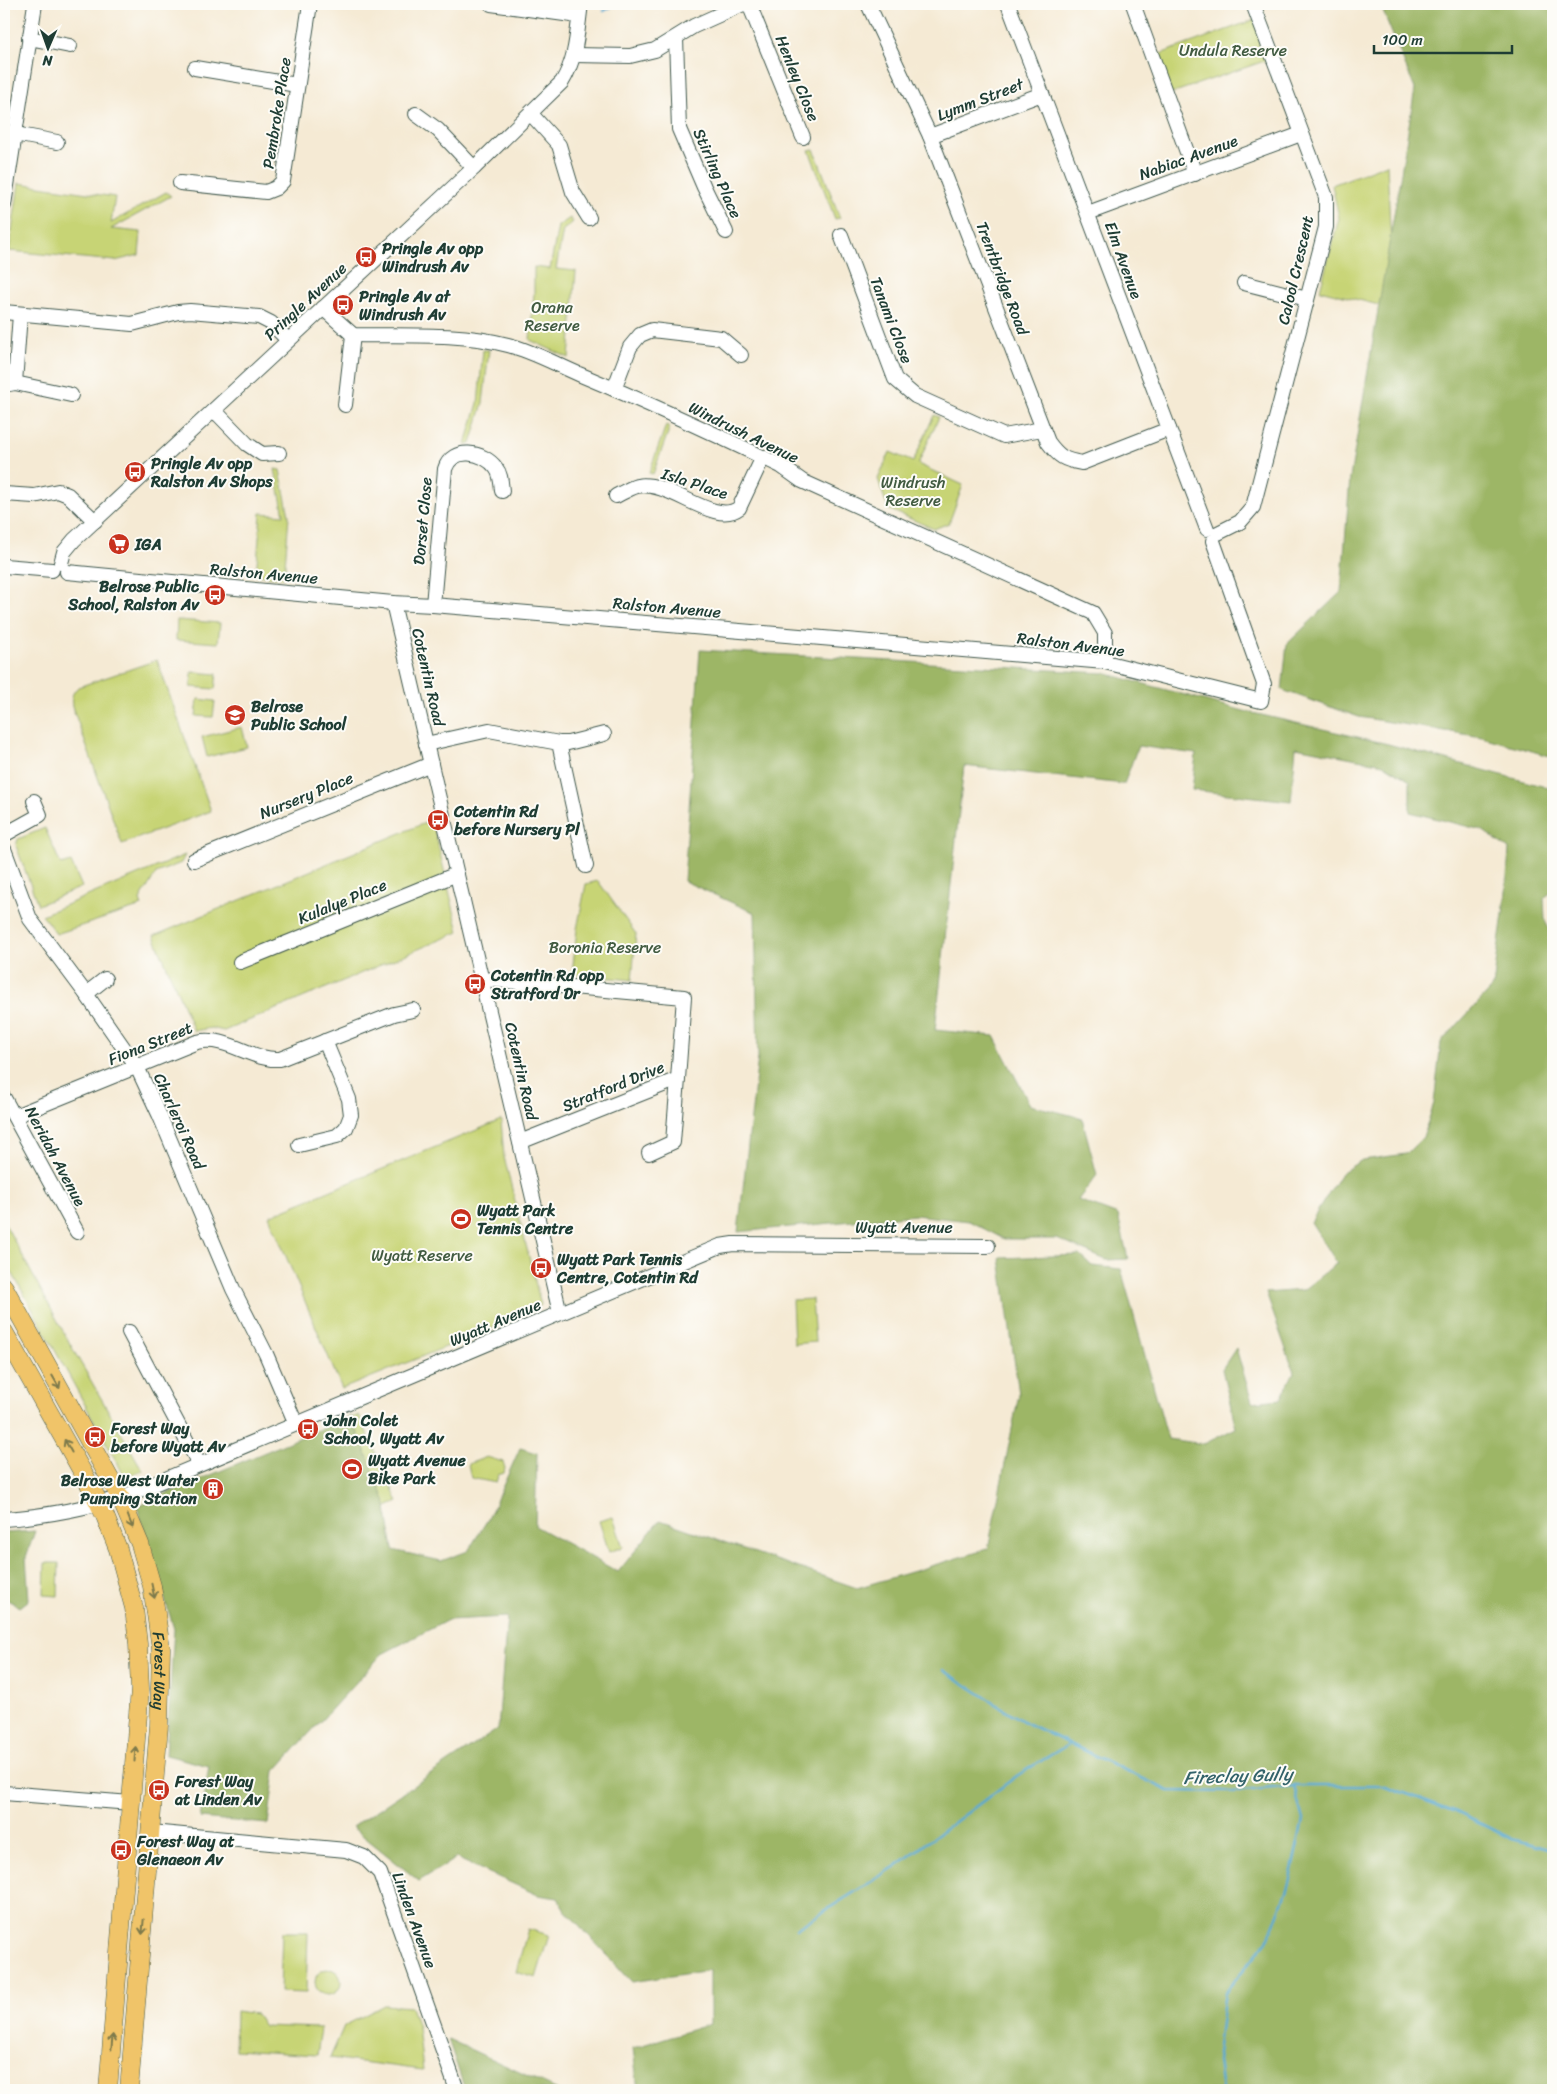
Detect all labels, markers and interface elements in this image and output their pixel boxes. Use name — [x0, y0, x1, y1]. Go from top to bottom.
north arrow — [22, 22, 72, 72]
scale bar — [1374, 22, 1512, 54]
text: 100 m — [1382, 27, 1423, 53]
street label: Henley Close — [767, 30, 828, 126]
park label: Undula Reserve — [1179, 36, 1287, 65]
text: N — [42, 48, 54, 73]
street label: Pembroke Place — [253, 55, 300, 171]
street label: Lymm Street — [933, 69, 1028, 129]
street label: Stirling Place — [685, 123, 750, 223]
street label: Nabiac Avenue — [1135, 126, 1242, 189]
street label: Calool Crescent — [1269, 213, 1322, 328]
street label: Trentbridge Road — [968, 217, 1038, 341]
street label: Elm Avenue — [1096, 217, 1151, 303]
place label: Pringle Av opp Windrush Av — [382, 234, 484, 281]
bus stop icon: Pringle Av opp Windrush Av — [354, 245, 378, 269]
street label: Pringle Avenue — [257, 255, 354, 348]
street label: Tanami Close — [862, 272, 921, 368]
place label: Pringle Av at Windrush Av — [359, 282, 451, 329]
bus stop icon: Pringle Av at Windrush Av — [331, 293, 355, 317]
park label: Orana Reserve — [524, 293, 580, 340]
street label: Windrush Avenue — [684, 393, 804, 472]
place label: Pringle Av opp Ralston Av Shops — [150, 449, 273, 496]
street label: Isla Place — [657, 459, 732, 508]
bus stop icon: Pringle Av opp Ralston Av Shops — [123, 460, 147, 484]
park label: Windrush Reserve — [881, 468, 945, 515]
street label: Dorset Close — [404, 476, 441, 566]
place label: IGA — [134, 530, 162, 559]
supermarket icon: IGA — [107, 532, 131, 556]
street label: Ralston Avenue — [209, 554, 319, 593]
place label: Belrose Public School, Ralston Av — [67, 572, 201, 619]
bus stop icon: Belrose Public School, Ralston Av — [203, 583, 227, 607]
street label: Ralston Avenue — [612, 588, 722, 627]
street label: Ralston Avenue — [1015, 624, 1126, 665]
street label: Cotentin Road — [403, 625, 454, 731]
place label: Belrose Public School — [251, 692, 348, 739]
school or university icon: Belrose Public School — [223, 703, 247, 727]
street label: Nursery Place — [255, 763, 358, 828]
place label: Cotentin Rd before Nursery Pl — [453, 797, 581, 844]
bus stop icon: Cotentin Rd before Nursery Pl — [426, 808, 450, 832]
street label: Kulalye Place — [293, 870, 391, 933]
park label: Boronia Reserve — [549, 933, 661, 962]
place label: Cotentin Rd opp Stratford Dr — [490, 961, 604, 1008]
bus stop icon: Cotentin Rd opp Stratford Dr — [463, 972, 487, 996]
street label: Fiona Street — [103, 1013, 197, 1074]
street label: Cotentin Road — [496, 1019, 547, 1125]
street label: Stratford Drive — [557, 1053, 669, 1120]
street label: Charleroi Road — [145, 1068, 214, 1176]
street label: Neridah Avenue — [17, 1101, 94, 1212]
place label: Wyatt Park Tennis Centre — [477, 1196, 574, 1243]
sports icon: Wyatt Park Tennis Centre — [449, 1207, 473, 1231]
street label: Wyatt Avenue — [855, 1213, 953, 1242]
park label: Wyatt Reserve — [371, 1241, 473, 1270]
place label: Wyatt Park Tennis Centre, Cotentin Rd — [556, 1245, 699, 1292]
bus stop icon: Wyatt Park Tennis Centre, Cotentin Rd — [529, 1256, 553, 1280]
street label: Wyatt Avenue — [445, 1290, 546, 1355]
one-way arrow — [51, 1374, 61, 1389]
place label: John Colet School, Wyatt Av — [323, 1406, 445, 1453]
place label: Forest Way before Wyatt Av — [110, 1414, 227, 1461]
bus stop icon: John Colet School, Wyatt Av — [296, 1417, 320, 1441]
bus stop icon: Forest Way before Wyatt Av — [83, 1425, 107, 1449]
one-way arrow — [62, 1439, 72, 1453]
place label: Wyatt Avenue Bike Park — [368, 1446, 466, 1493]
sports icon: Wyatt Avenue Bike Park — [340, 1457, 364, 1481]
place label: Belrose West Water Pumping Station — [61, 1466, 198, 1513]
building icon: Belrose West Water Pumping Station — [201, 1477, 225, 1501]
one-way arrow — [126, 1512, 135, 1528]
one-way arrow — [148, 1583, 158, 1599]
street label: Forest Way — [144, 1630, 175, 1711]
one-way arrow — [130, 1746, 139, 1762]
water label: Fireclay Gully — [1183, 1758, 1296, 1794]
place label: Forest Way at Linden Av — [174, 1767, 263, 1814]
bus stop icon: Forest Way at Linden Av — [147, 1778, 171, 1802]
place label: Forest Way at Glenaeon Av — [136, 1827, 234, 1874]
bus stop icon: Forest Way at Glenaeon Av — [109, 1838, 133, 1862]
street label: Linden Avenue — [384, 1868, 445, 1973]
one-way arrow — [138, 1919, 147, 1935]
one-way arrow — [107, 2034, 117, 2050]

